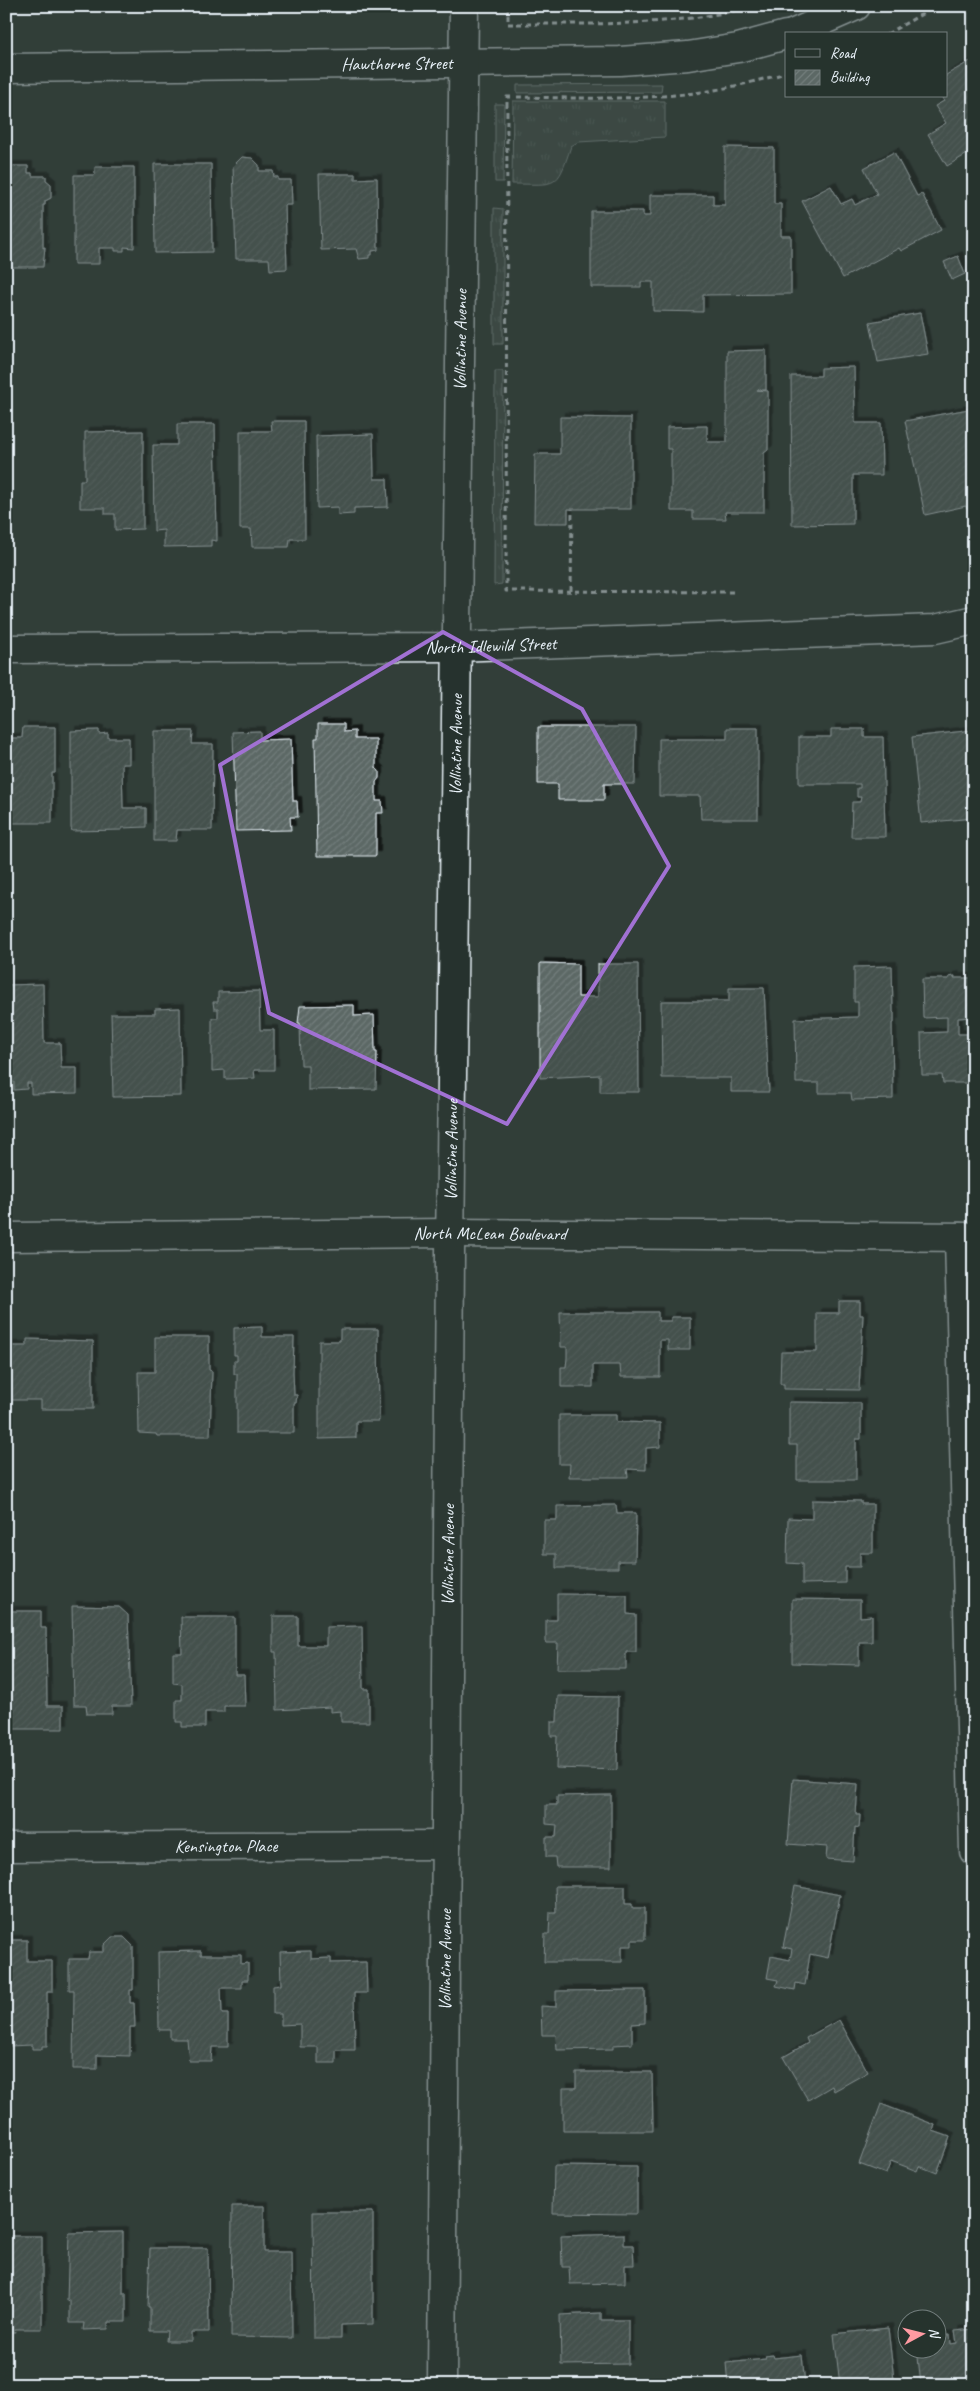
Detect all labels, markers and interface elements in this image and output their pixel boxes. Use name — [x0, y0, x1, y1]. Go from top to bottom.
legend — [785, 32, 948, 98]
text: Road — [830, 44, 857, 63]
street label: Hawthorne Street — [341, 52, 455, 75]
text: Building — [830, 68, 870, 87]
street label: Vollintine Avenue — [449, 288, 472, 391]
street label: North Idlewild Street — [425, 632, 559, 658]
street label: Vollintine Avenue — [444, 693, 467, 796]
street label: Vollintine Avenue — [440, 1098, 463, 1201]
street label: North McLean Boulevard — [413, 1222, 569, 1245]
street label: Vollintine Avenue — [437, 1503, 459, 1606]
street label: Kensington Place — [175, 1835, 279, 1857]
street label: Vollintine Avenue — [434, 1908, 456, 2011]
north arrow — [898, 2308, 948, 2358]
text: N — [925, 2327, 944, 2340]

